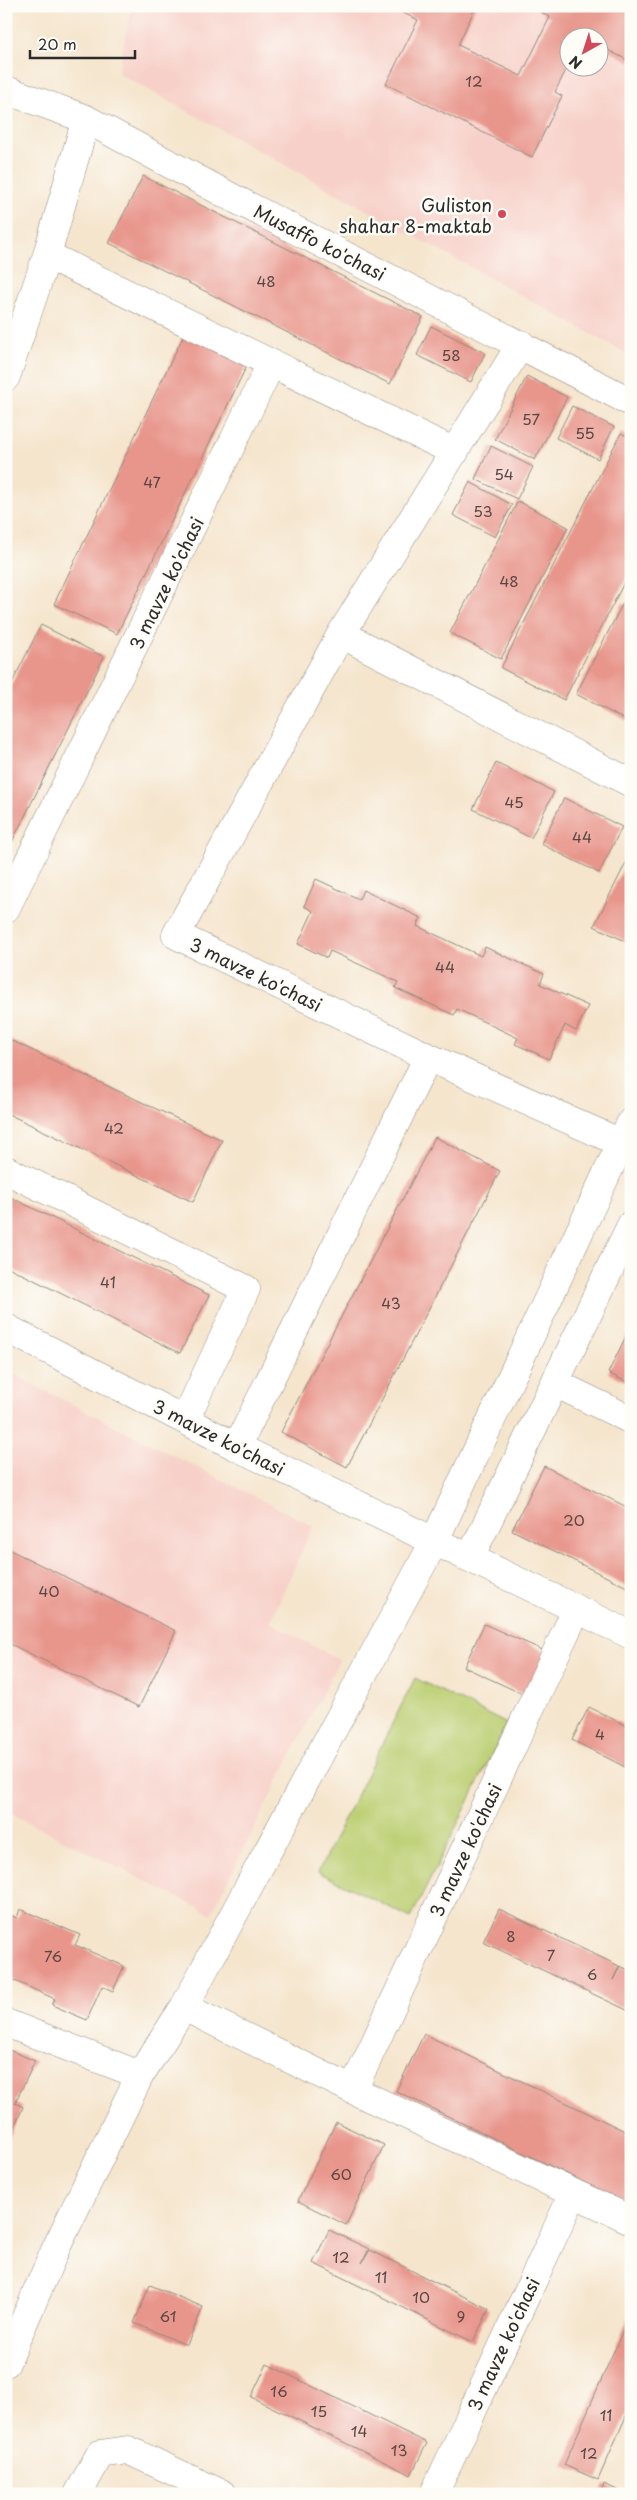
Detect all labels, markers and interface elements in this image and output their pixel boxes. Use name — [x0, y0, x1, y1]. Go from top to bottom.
scale bar — [30, 28, 135, 60]
north arrow — [560, 28, 610, 78]
text: 20 m — [38, 32, 77, 55]
text: N — [565, 51, 586, 74]
house number: 12 — [465, 69, 483, 92]
place label: Guliston shahar 8-maktab — [339, 191, 492, 239]
street label: Musaffo ko'chasi — [249, 197, 391, 287]
marker: Guliston shahar 8-maktab — [496, 208, 508, 220]
house number: 48 — [256, 269, 276, 292]
house number: 58 — [441, 343, 461, 366]
house number: 57 — [522, 407, 540, 430]
house number: 55 — [575, 421, 595, 444]
house number: 54 — [494, 462, 514, 485]
house number: 47 — [143, 470, 161, 493]
house number: 53 — [473, 499, 493, 522]
street label: 3 mavze ko'chasi — [122, 512, 210, 654]
house number: 48 — [499, 569, 519, 592]
house number: 45 — [504, 790, 524, 813]
house number: 44 — [572, 825, 592, 848]
street label: 3 mavze ko'chasi — [185, 930, 327, 1018]
house number: 44 — [435, 955, 455, 978]
house number: 42 — [104, 1116, 124, 1139]
house number: 41 — [100, 1270, 116, 1293]
house number: 43 — [381, 1291, 401, 1314]
street label: 3 mavze ko'chasi — [148, 1392, 290, 1482]
house number: 20 — [563, 1508, 585, 1531]
house number: 40 — [39, 1579, 59, 1602]
house number: 4 — [595, 1722, 605, 1745]
street label: 3 mavze ko'chasi — [422, 1779, 508, 1921]
house number: 8 — [506, 1924, 516, 1947]
house number: 7 — [547, 1943, 556, 1966]
house number: 76 — [44, 1944, 62, 1967]
house number: 6 — [587, 1962, 597, 1985]
house number: 60 — [330, 2162, 352, 2185]
house number: 12 — [332, 2245, 350, 2268]
house number: 11 — [375, 2265, 387, 2288]
street label: 3 mavze ko'chasi — [460, 2273, 546, 2415]
house number: 10 — [412, 2285, 430, 2308]
house number: 61 — [160, 2304, 176, 2327]
house number: 9 — [457, 2304, 465, 2327]
house number: 16 — [270, 2379, 288, 2402]
house number: 15 — [311, 2399, 327, 2422]
house number: 11 — [600, 2403, 612, 2426]
house number: 14 — [351, 2419, 367, 2442]
house number: 13 — [391, 2438, 407, 2461]
house number: 12 — [580, 2441, 598, 2464]

